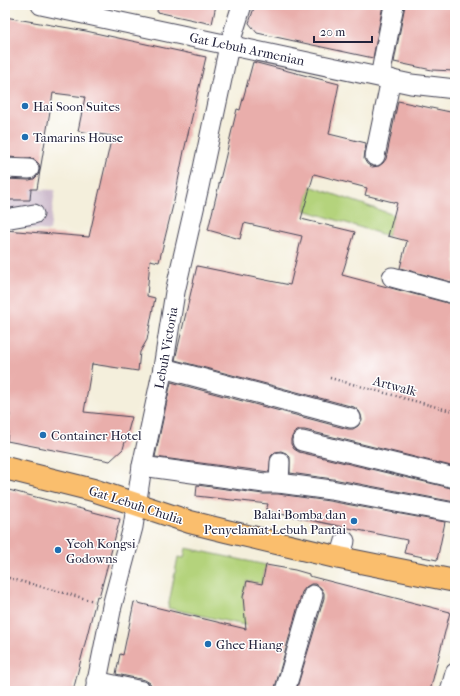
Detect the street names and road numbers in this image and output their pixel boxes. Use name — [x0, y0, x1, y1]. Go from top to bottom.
street label: Gat Lebuh Armenian — [188, 29, 306, 69]
street label: Lebuh Victoria — [151, 305, 181, 390]
street label: Artwalk — [371, 373, 419, 399]
street label: Gat Lebuh Chulia — [87, 483, 186, 528]

